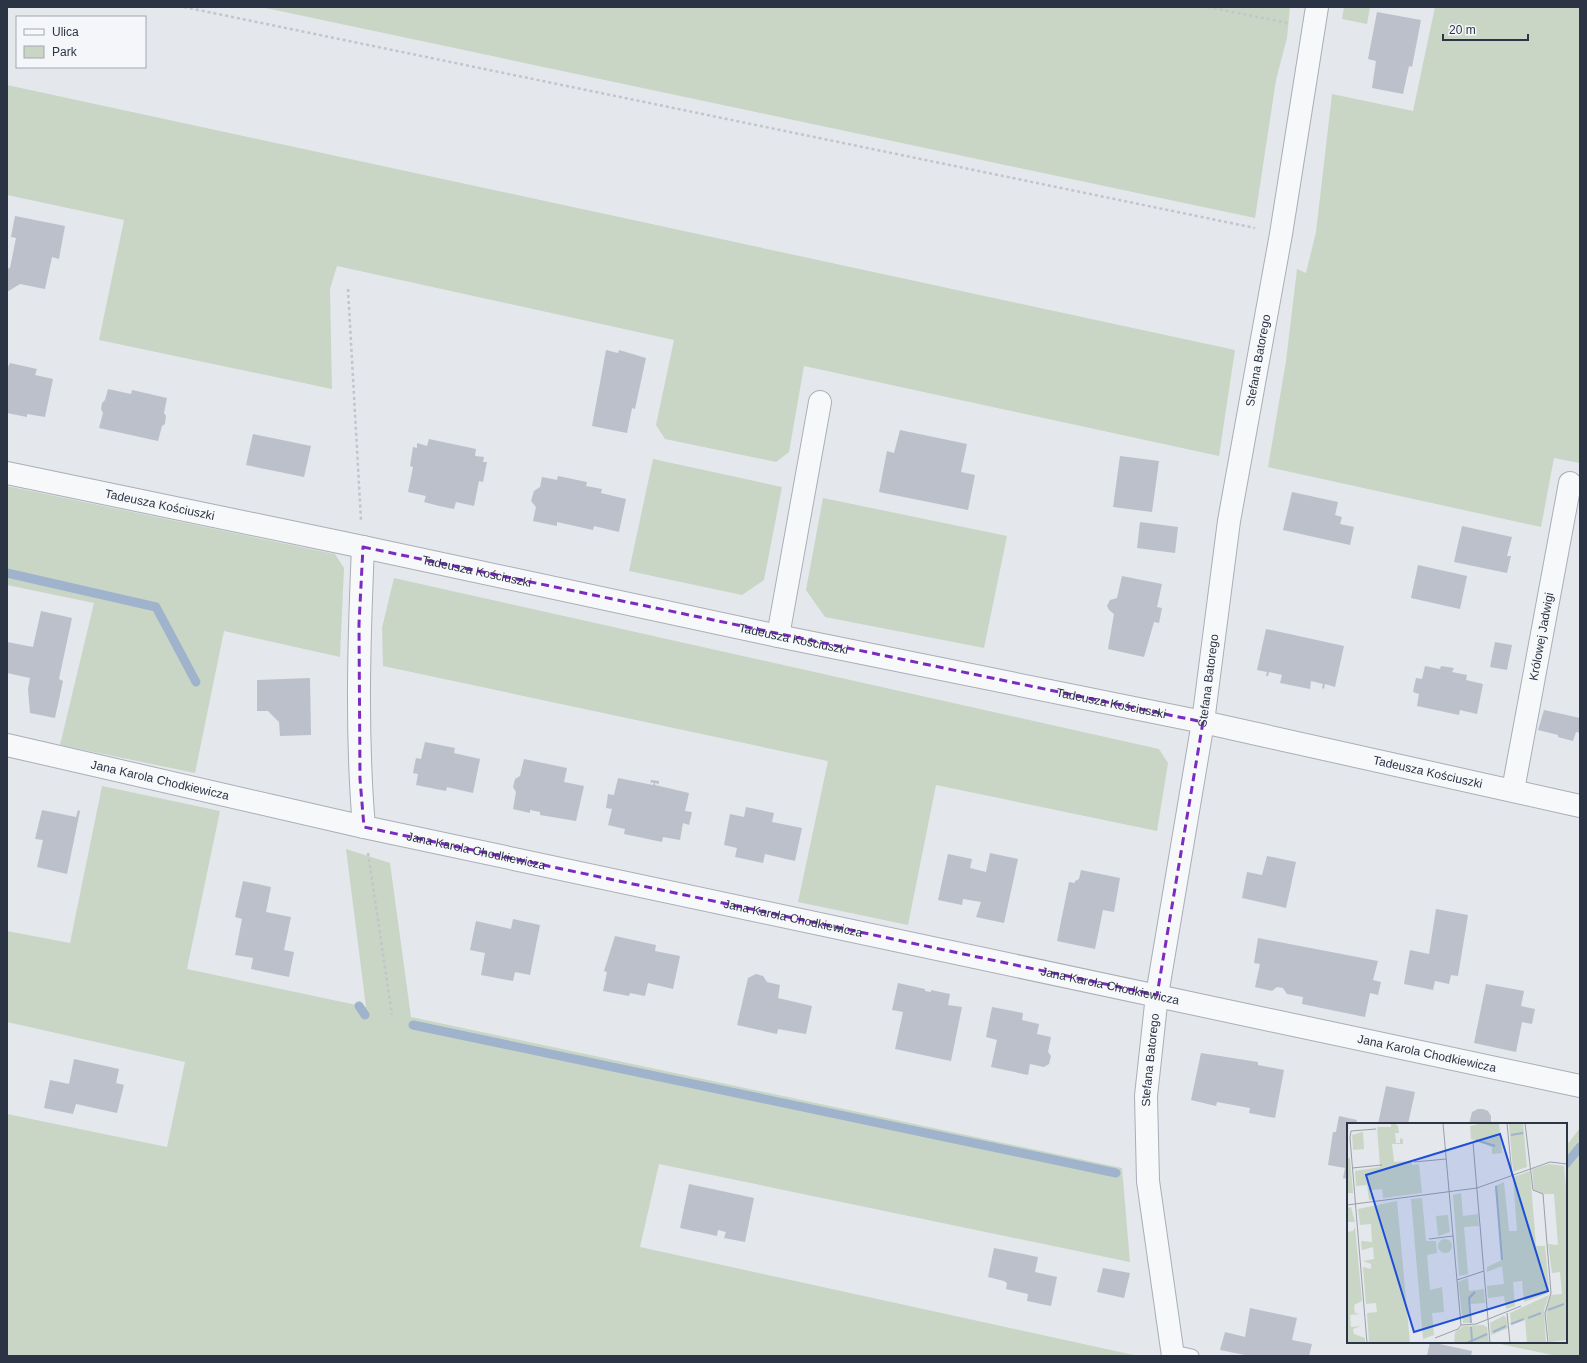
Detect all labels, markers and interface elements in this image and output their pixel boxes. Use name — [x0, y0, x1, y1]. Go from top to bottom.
legend — [16, 16, 146, 68]
scale bar — [1443, 16, 1528, 42]
text: 20 m — [1449, 23, 1476, 37]
text: Ulica — [52, 25, 79, 39]
text: Park — [52, 45, 78, 59]
street label: Stefana Batorego — [1243, 313, 1273, 408]
street label: Tadeusza Kościuszki — [104, 487, 216, 523]
street label: Tadeusza Kościuszki — [421, 553, 533, 590]
street label: Królowej Jadwigi — [1526, 591, 1557, 682]
street label: Tadeusza Kościuszki — [738, 621, 850, 657]
street label: Stefana Batorego — [1195, 633, 1221, 728]
street label: Tadeusza Kościuszki — [1055, 686, 1167, 721]
street label: Tadeusza Kościuszki — [1372, 753, 1484, 791]
street label: Jana Karola Chodkiewicza — [89, 757, 231, 803]
street label: Jana Karola Chodkiewicza — [405, 829, 547, 873]
street label: Jana Karola Chodkiewicza — [722, 897, 864, 940]
street label: Jana Karola Chodkiewicza — [1039, 964, 1181, 1008]
street label: Stefana Batorego — [1139, 1012, 1162, 1107]
street label: Jana Karola Chodkiewicza — [1356, 1032, 1498, 1075]
inset map — [1347, 1123, 1567, 1343]

